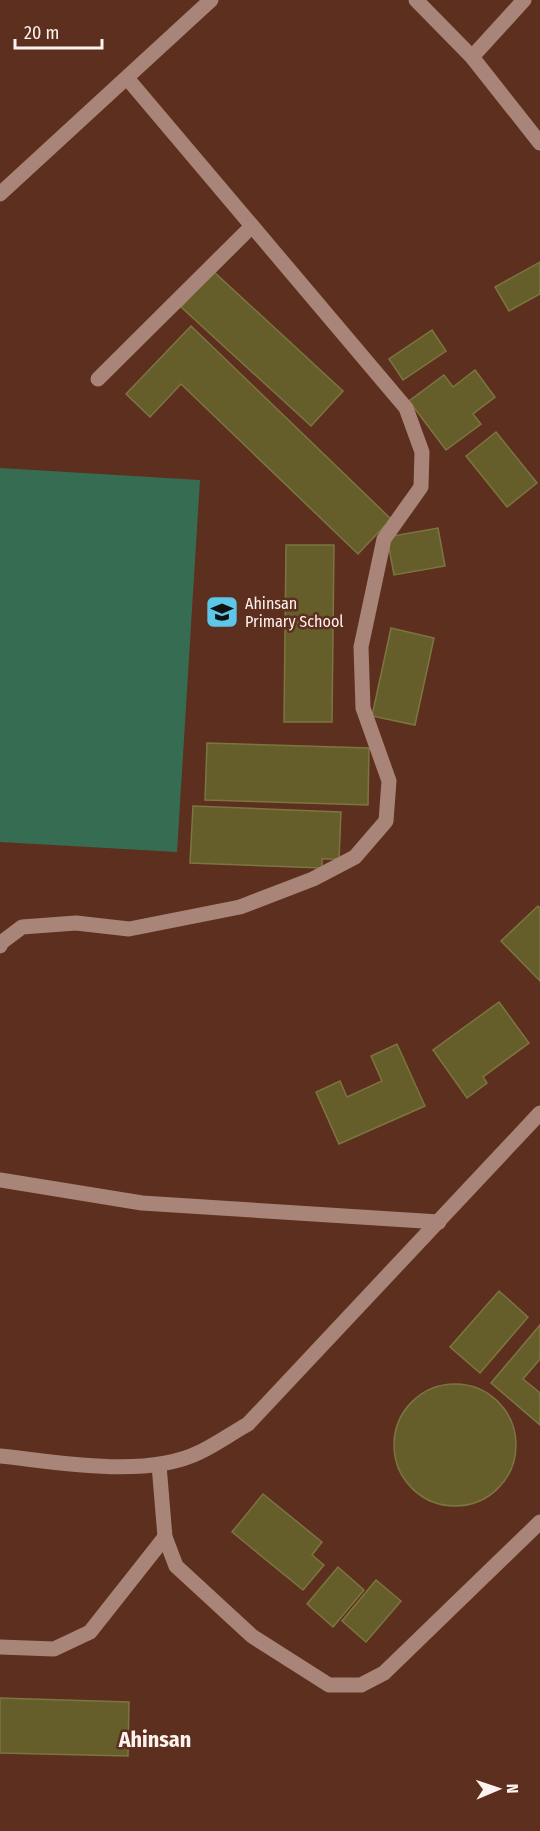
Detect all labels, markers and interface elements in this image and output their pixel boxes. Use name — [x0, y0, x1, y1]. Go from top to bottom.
scale bar — [15, 12, 102, 50]
text: 20 m — [24, 22, 59, 44]
school or university icon: Ahinsan Primary School — [204, 594, 240, 630]
place label: Ahinsan Primary School — [245, 594, 344, 631]
district label: Ahinsan — [118, 1726, 191, 1753]
north arrow — [468, 1759, 528, 1819]
text: N — [503, 1783, 522, 1794]

